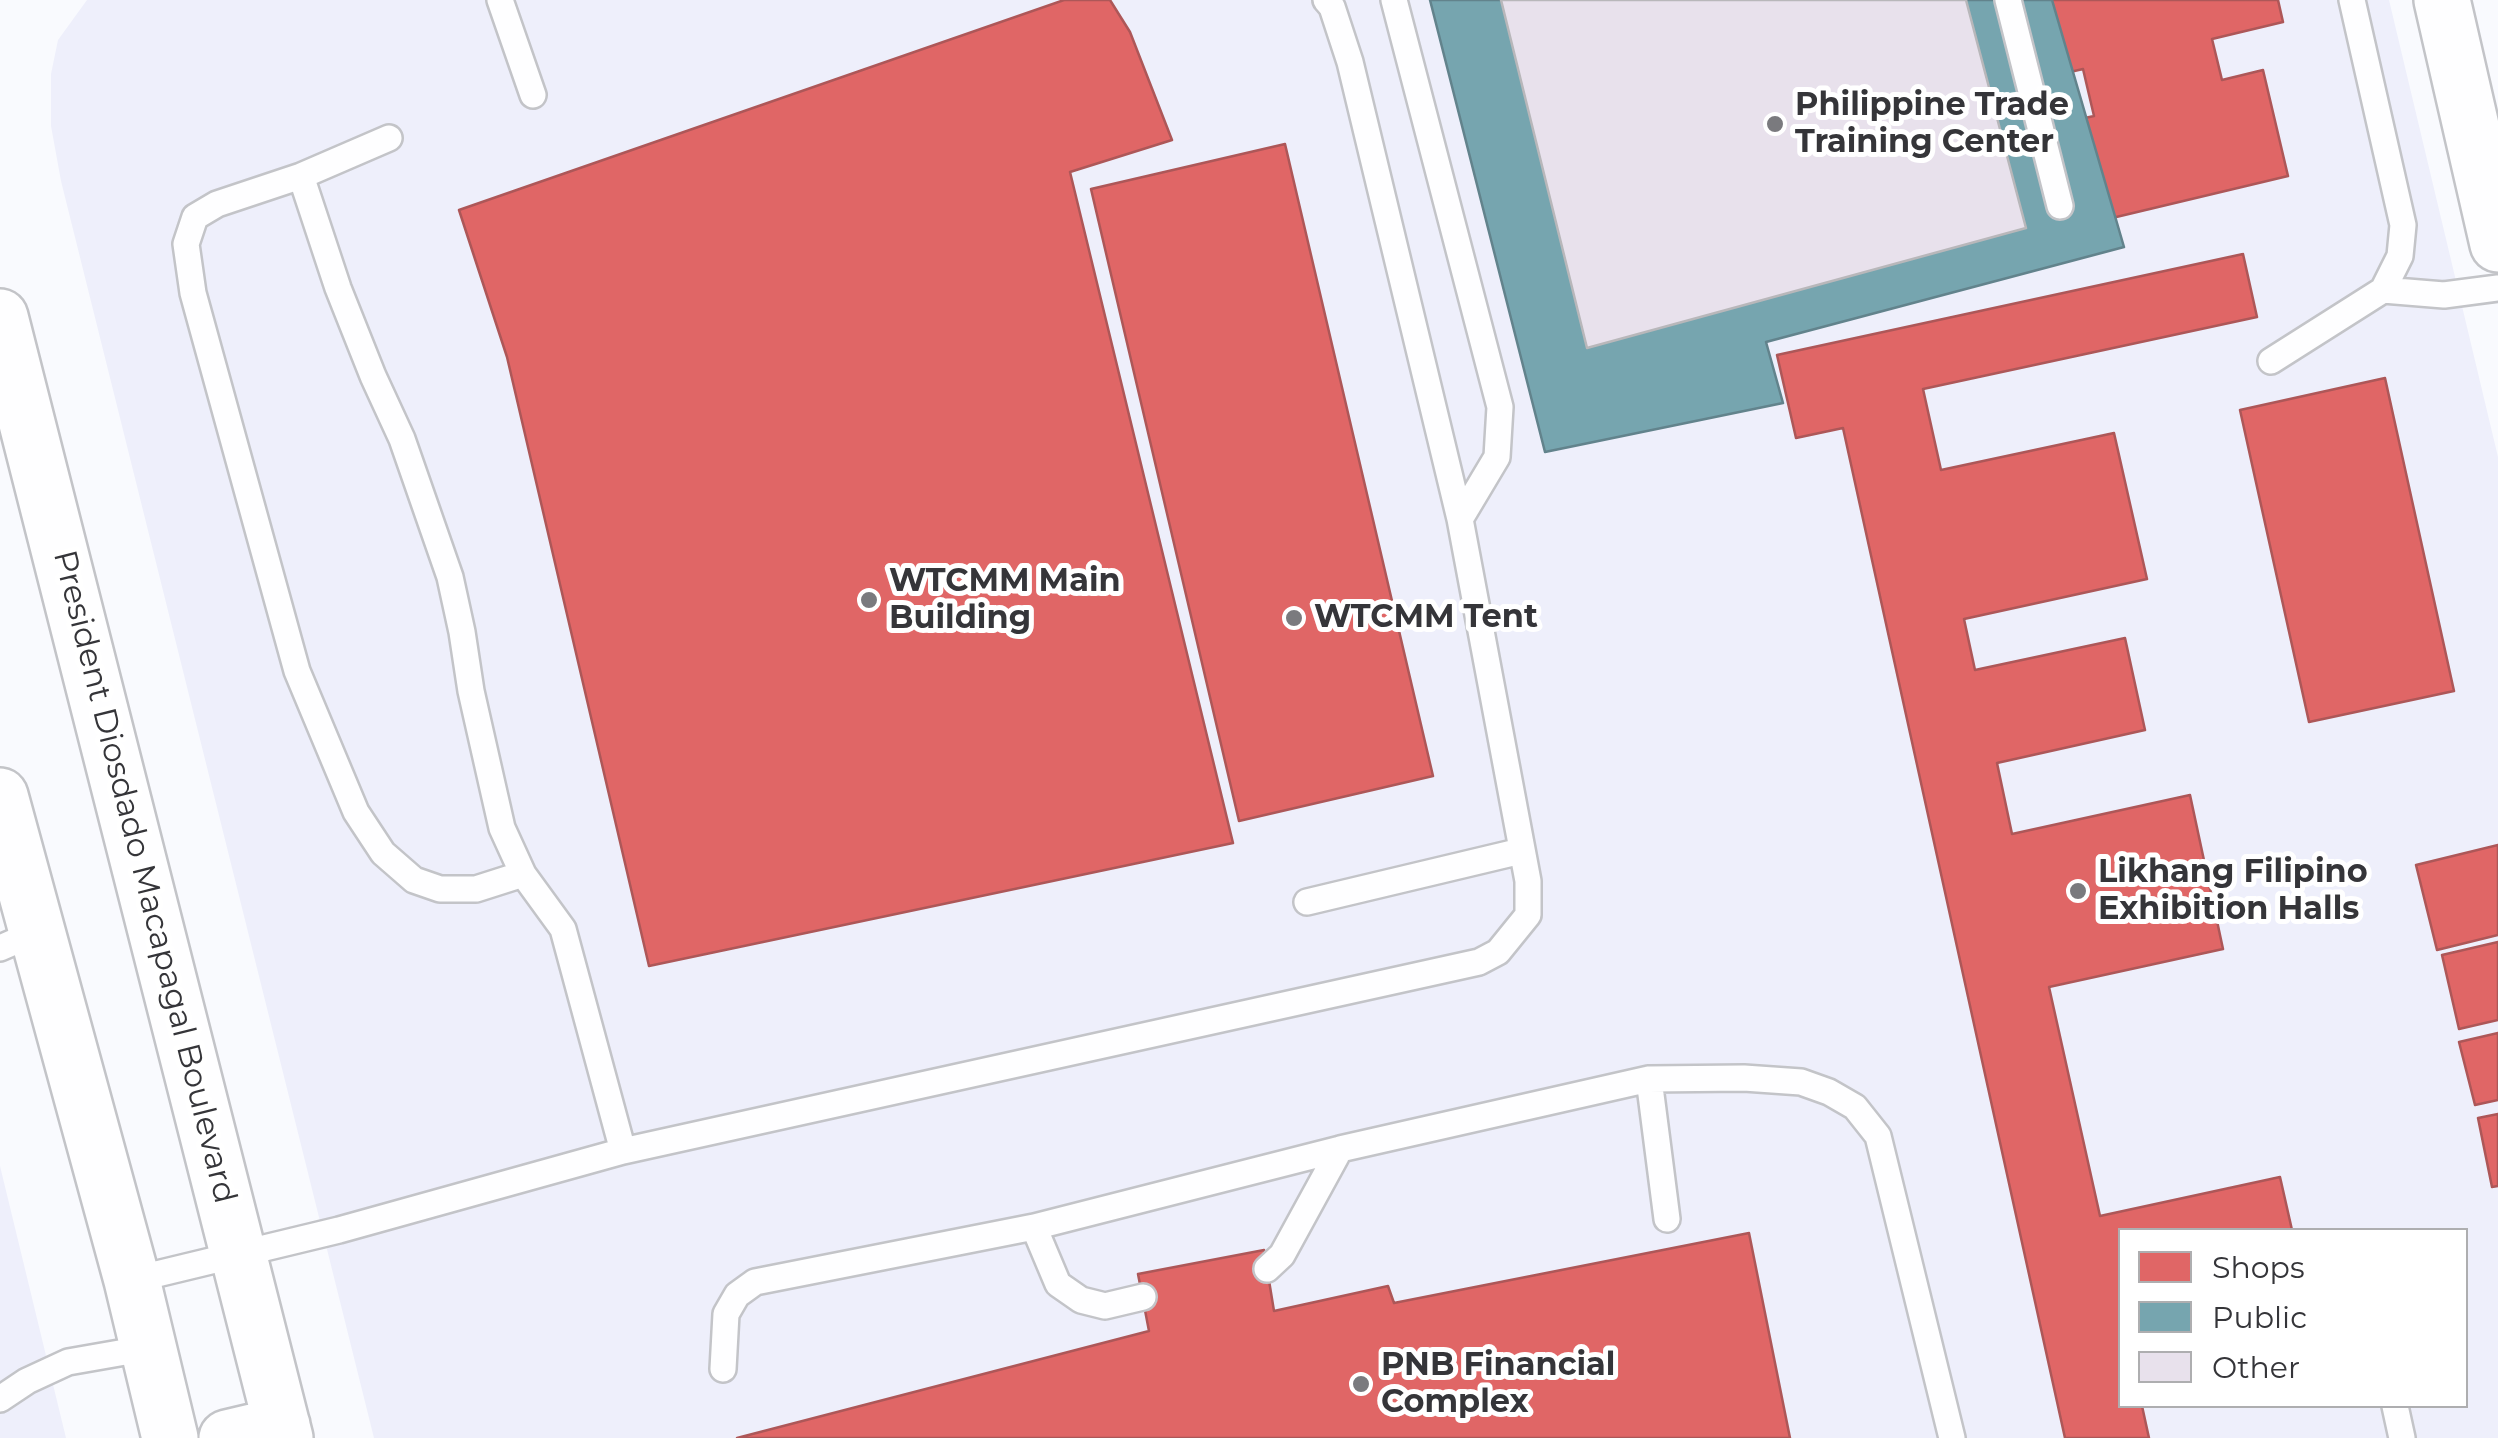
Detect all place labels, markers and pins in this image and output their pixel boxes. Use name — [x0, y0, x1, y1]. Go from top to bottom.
place label: Philippine Trade Training Center — [1795, 87, 2069, 162]
marker: Philippine Trade Training Center — [1764, 113, 1786, 135]
place label: WTCMM Main Building — [889, 563, 1121, 638]
marker: WTCMM Main Building — [858, 589, 880, 611]
place label: WTCMM Tent — [1314, 599, 1538, 637]
marker: WTCMM Tent — [1283, 607, 1305, 629]
place label: Likhang Filipino Exhibition Halls — [2098, 854, 2368, 929]
marker: Likhang Filipino Exhibition Halls — [2067, 880, 2089, 902]
place label: PNB Financial Complex — [1381, 1347, 1615, 1422]
marker: PNB Financial Complex — [1350, 1373, 1372, 1395]

